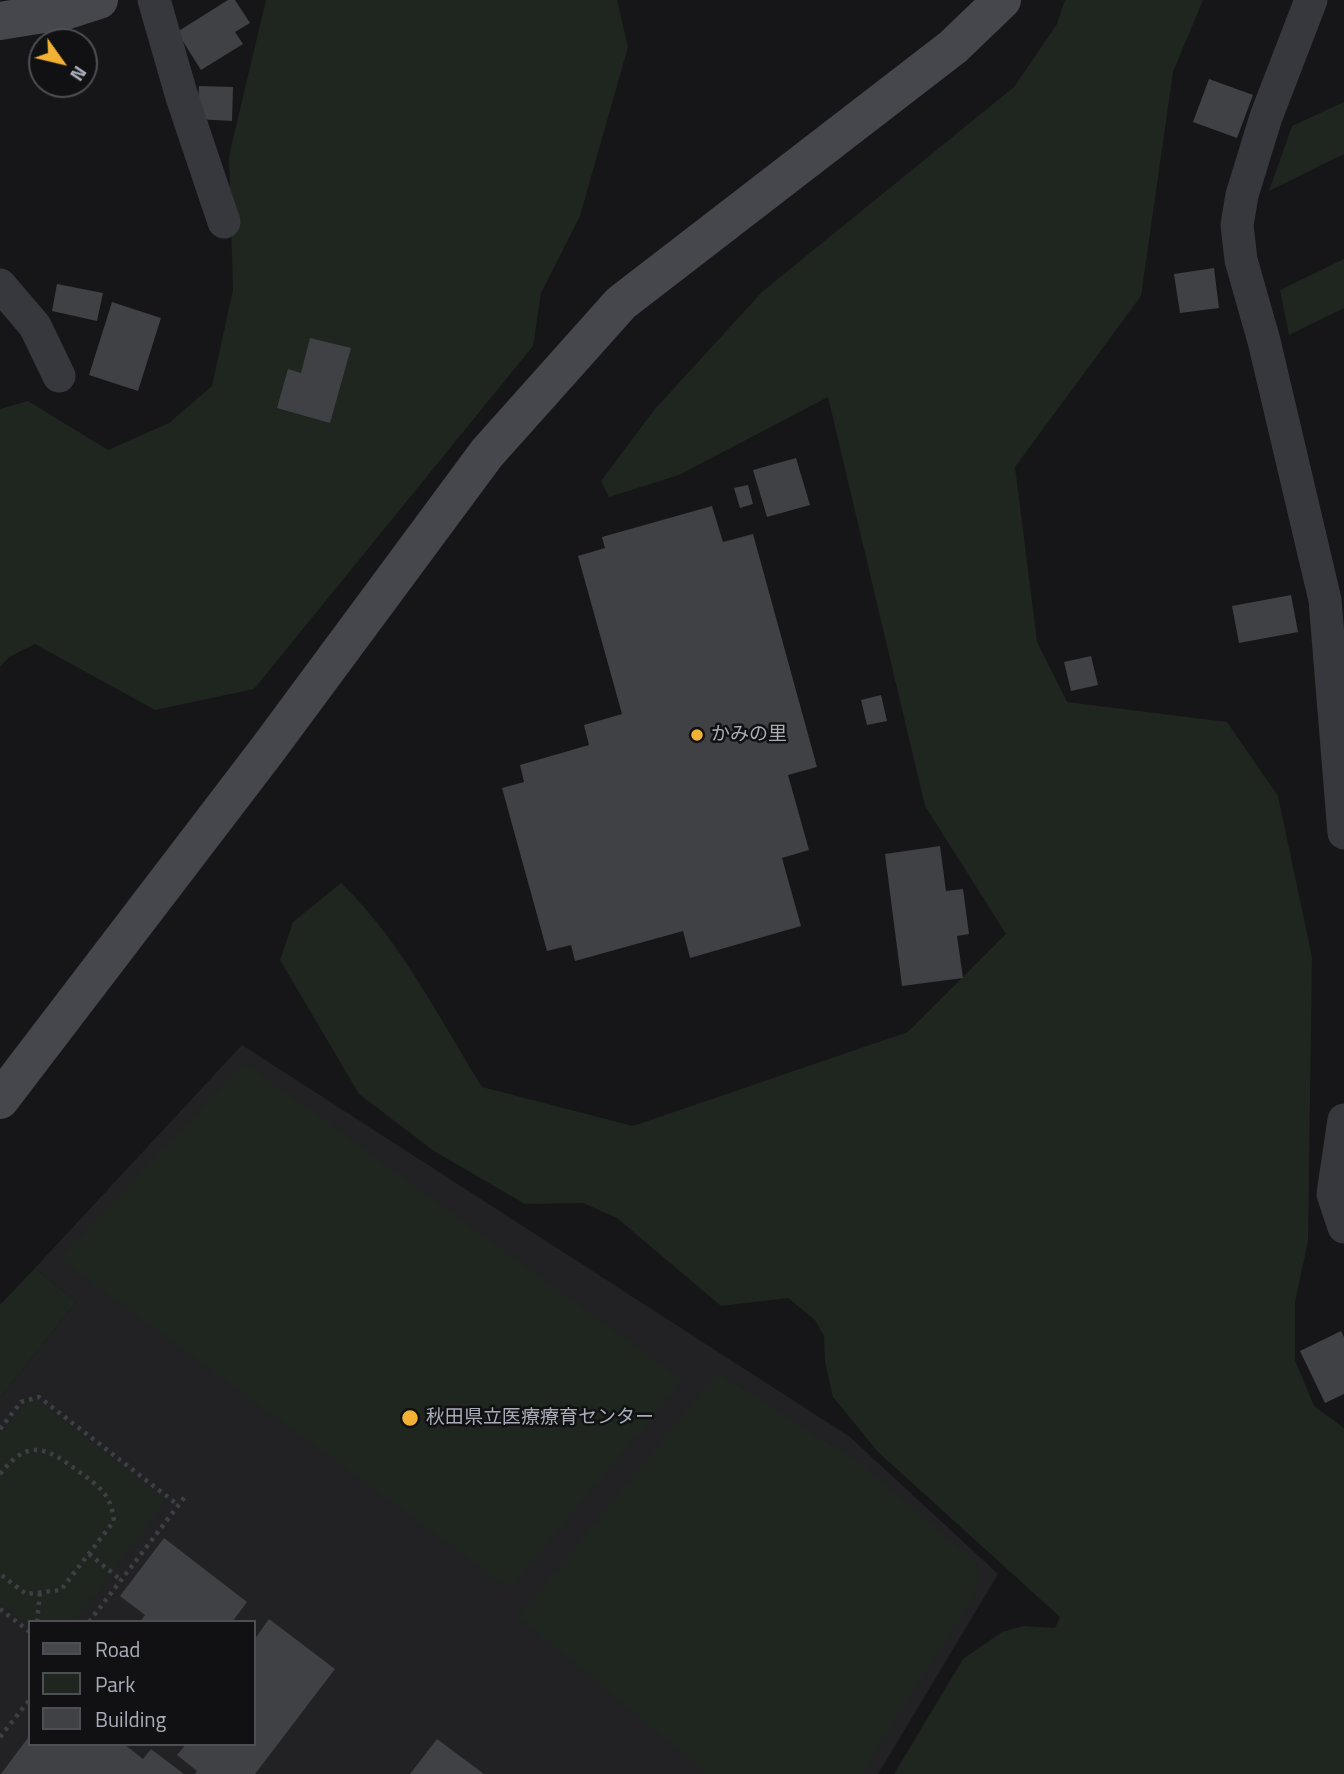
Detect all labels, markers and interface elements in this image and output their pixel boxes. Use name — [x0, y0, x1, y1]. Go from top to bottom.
north arrow — [28, 28, 98, 98]
text: N — [63, 60, 95, 87]
place label: かみの里 — [711, 724, 787, 746]
marker: かみの里 — [689, 727, 705, 743]
place label: 秋田県立医療療育センター — [426, 1407, 654, 1429]
marker: 秋田県立医療療育センター — [400, 1408, 420, 1428]
legend — [28, 1620, 256, 1746]
text: Road — [95, 1633, 140, 1665]
text: Park — [95, 1668, 135, 1700]
text: Building — [95, 1703, 166, 1735]

